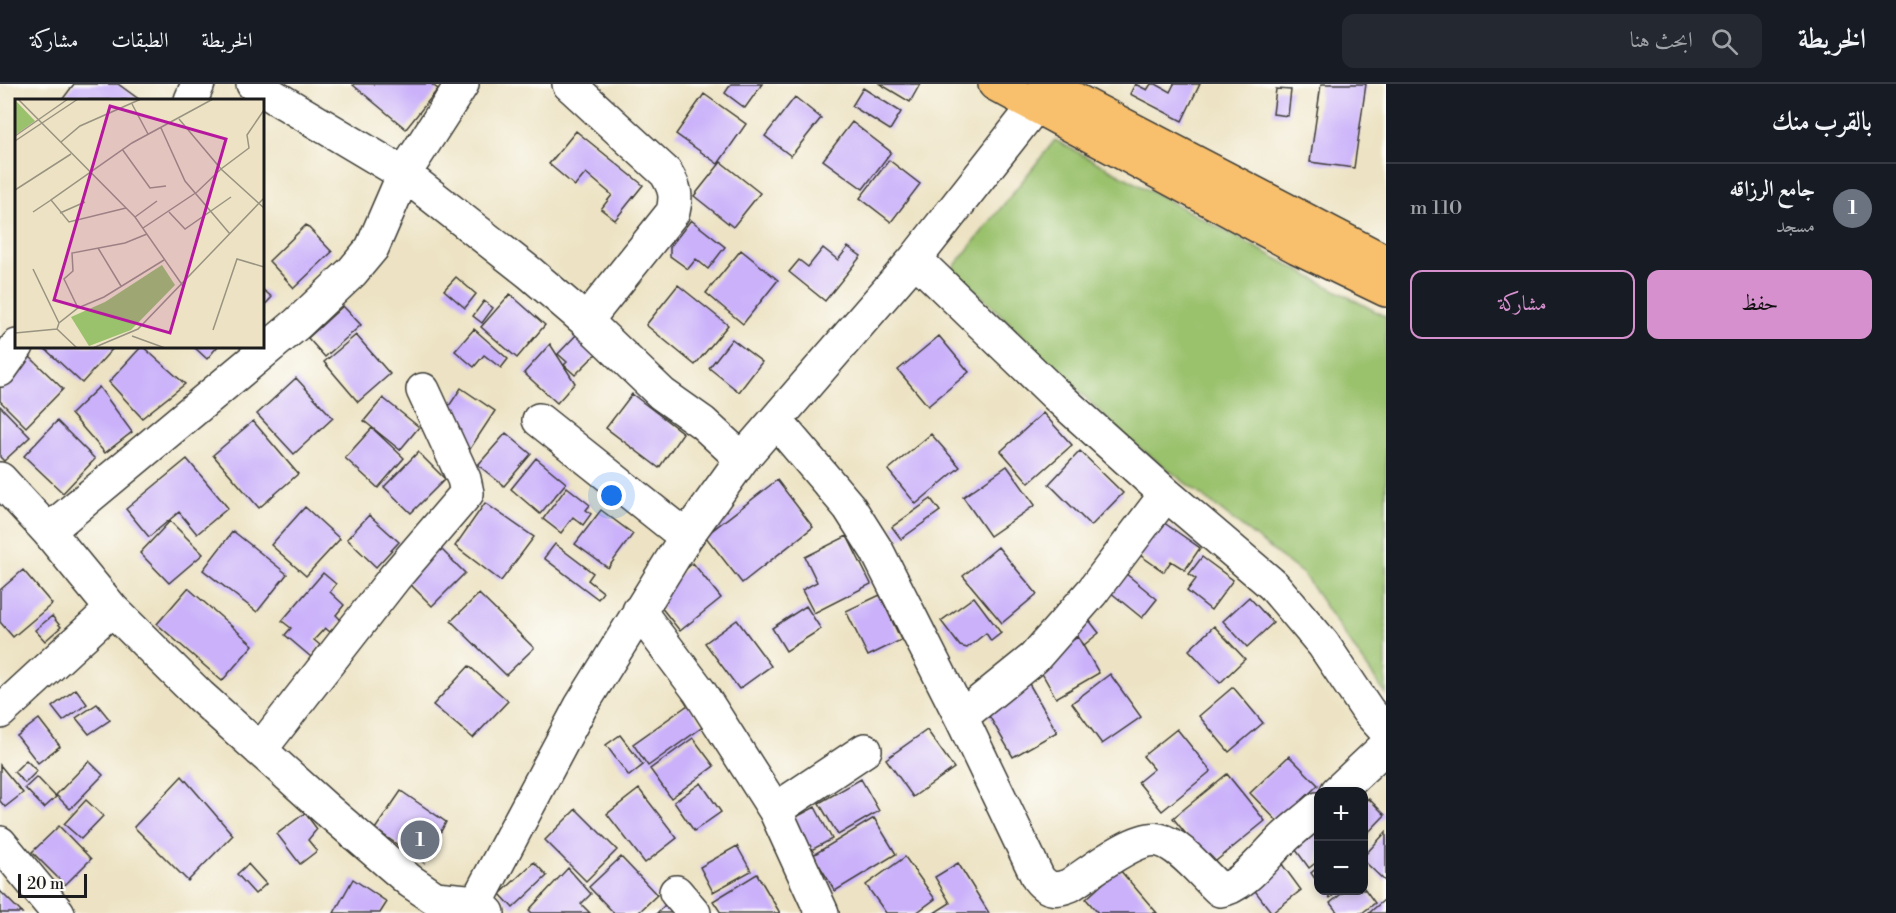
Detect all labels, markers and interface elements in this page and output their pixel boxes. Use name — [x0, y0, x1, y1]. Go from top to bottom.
search box — [1342, 14, 1762, 68]
text: الخريطة — [1798, 22, 1866, 57]
icon: search — [1708, 25, 1741, 58]
text: ابحث هنا — [1630, 27, 1693, 54]
text: مشاركة — [30, 28, 78, 54]
text: الطبقات — [111, 28, 168, 54]
text: الخريطة — [201, 28, 253, 54]
inset map — [15, 99, 264, 348]
text: بالقرب منك — [1772, 106, 1872, 138]
text: جامع الرزاقه — [1729, 176, 1815, 203]
text: 110 m — [1410, 196, 1462, 221]
text: 1 — [1848, 196, 1857, 221]
text: مسجد — [1776, 214, 1815, 239]
button: مشاركة — [1410, 270, 1635, 339]
button: حفظ — [1647, 270, 1872, 339]
your location — [597, 481, 626, 510]
map controls — [1314, 787, 1368, 895]
button: + — [1314, 787, 1368, 841]
pin: 1 — [400, 818, 440, 862]
button: − — [1314, 841, 1368, 895]
scale bar — [18, 871, 87, 898]
text: 20 m — [27, 874, 64, 894]

